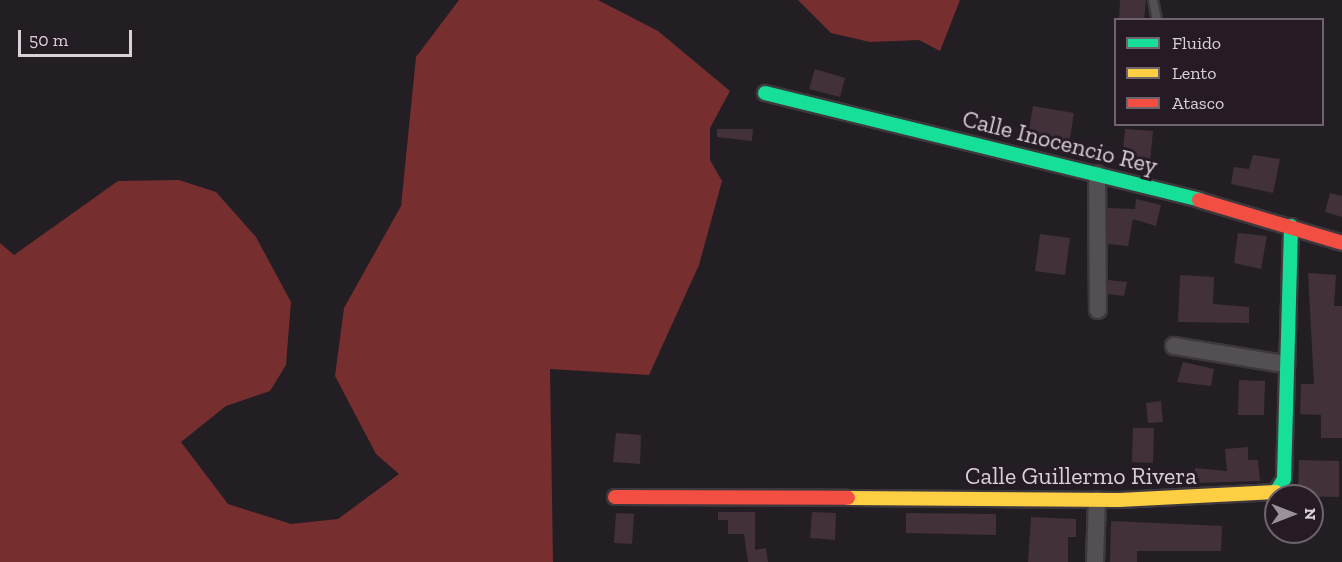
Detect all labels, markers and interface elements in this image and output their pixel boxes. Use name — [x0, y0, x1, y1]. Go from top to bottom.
scale bar — [21, 18, 135, 56]
legend — [1114, 18, 1324, 126]
text: 50 m — [29, 29, 68, 51]
text: Fluido — [1172, 32, 1221, 54]
text: Lento — [1172, 62, 1217, 84]
text: Atasco — [1172, 92, 1224, 114]
street label: Calle Inocencio Rey — [960, 104, 1160, 180]
street label: Calle Guillermo Rivera — [965, 462, 1197, 490]
north arrow — [1264, 484, 1324, 544]
text: N — [1301, 508, 1320, 520]

